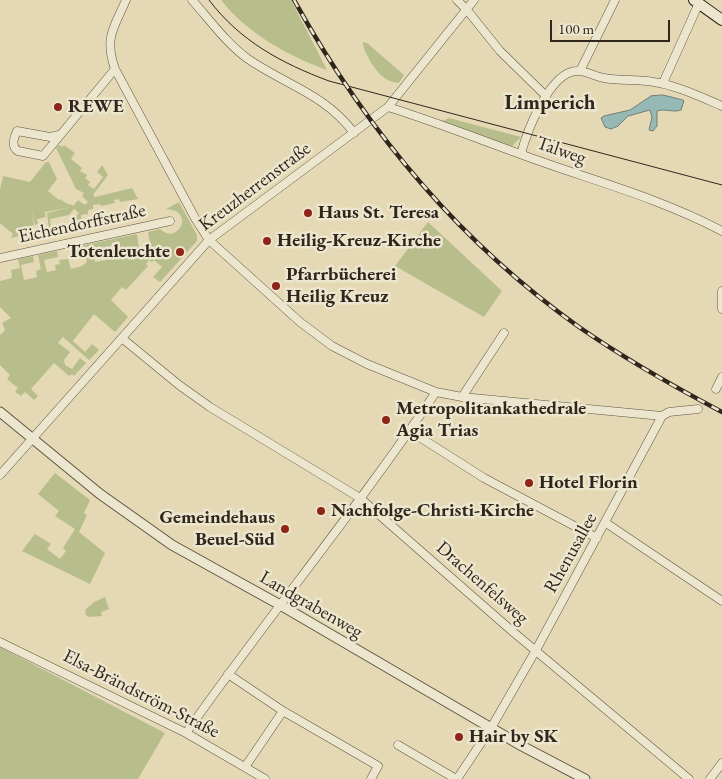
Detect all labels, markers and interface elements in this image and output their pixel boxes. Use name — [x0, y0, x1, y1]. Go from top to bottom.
scale bar — [552, 10, 672, 42]
text: 100 m — [558, 19, 594, 38]
district label: Limperich — [505, 90, 595, 116]
place label: REWE — [68, 96, 124, 118]
marker: REWE — [52, 101, 64, 113]
street label: Talweg — [533, 132, 589, 170]
street label: Kreuzherrenstraße — [195, 138, 315, 236]
street label: Eichendorffstraße — [16, 199, 148, 249]
place label: Haus St. Teresa — [318, 202, 439, 224]
marker: Haus St. Teresa — [302, 207, 314, 219]
place label: Heilig-Kreuz-Kirche — [277, 230, 441, 252]
marker: Heilig-Kreuz-Kirche — [261, 235, 273, 247]
place label: Totenleuchte — [67, 241, 170, 263]
marker: Totenleuchte — [174, 246, 186, 258]
place label: Pfarrbücherei Heilig Kreuz — [286, 264, 396, 308]
marker: Pfarrbücherei Heilig Kreuz — [270, 280, 282, 292]
place label: Metropolitankathedrale Agia Trias — [396, 398, 586, 442]
marker: Metropolitankathedrale Agia Trias — [380, 414, 392, 426]
place label: Hotel Florin — [539, 472, 638, 494]
marker: Hotel Florin — [523, 477, 535, 489]
place label: Nachfolge-Christi-Kirche — [331, 500, 534, 522]
marker: Nachfolge-Christi-Kirche — [315, 505, 327, 517]
place label: Gemeindehaus Beuel-Süd — [159, 507, 275, 551]
street label: Rhenusallee — [540, 509, 602, 597]
marker: Gemeindehaus Beuel-Süd — [279, 523, 291, 535]
street label: Drachenfelsweg — [431, 537, 533, 629]
street label: Landgrabenweg — [255, 566, 367, 644]
street label: Elsa-Brändström-Straße — [59, 645, 223, 743]
place label: Hair by SK — [469, 726, 558, 748]
marker: Hair by SK — [453, 731, 465, 743]

